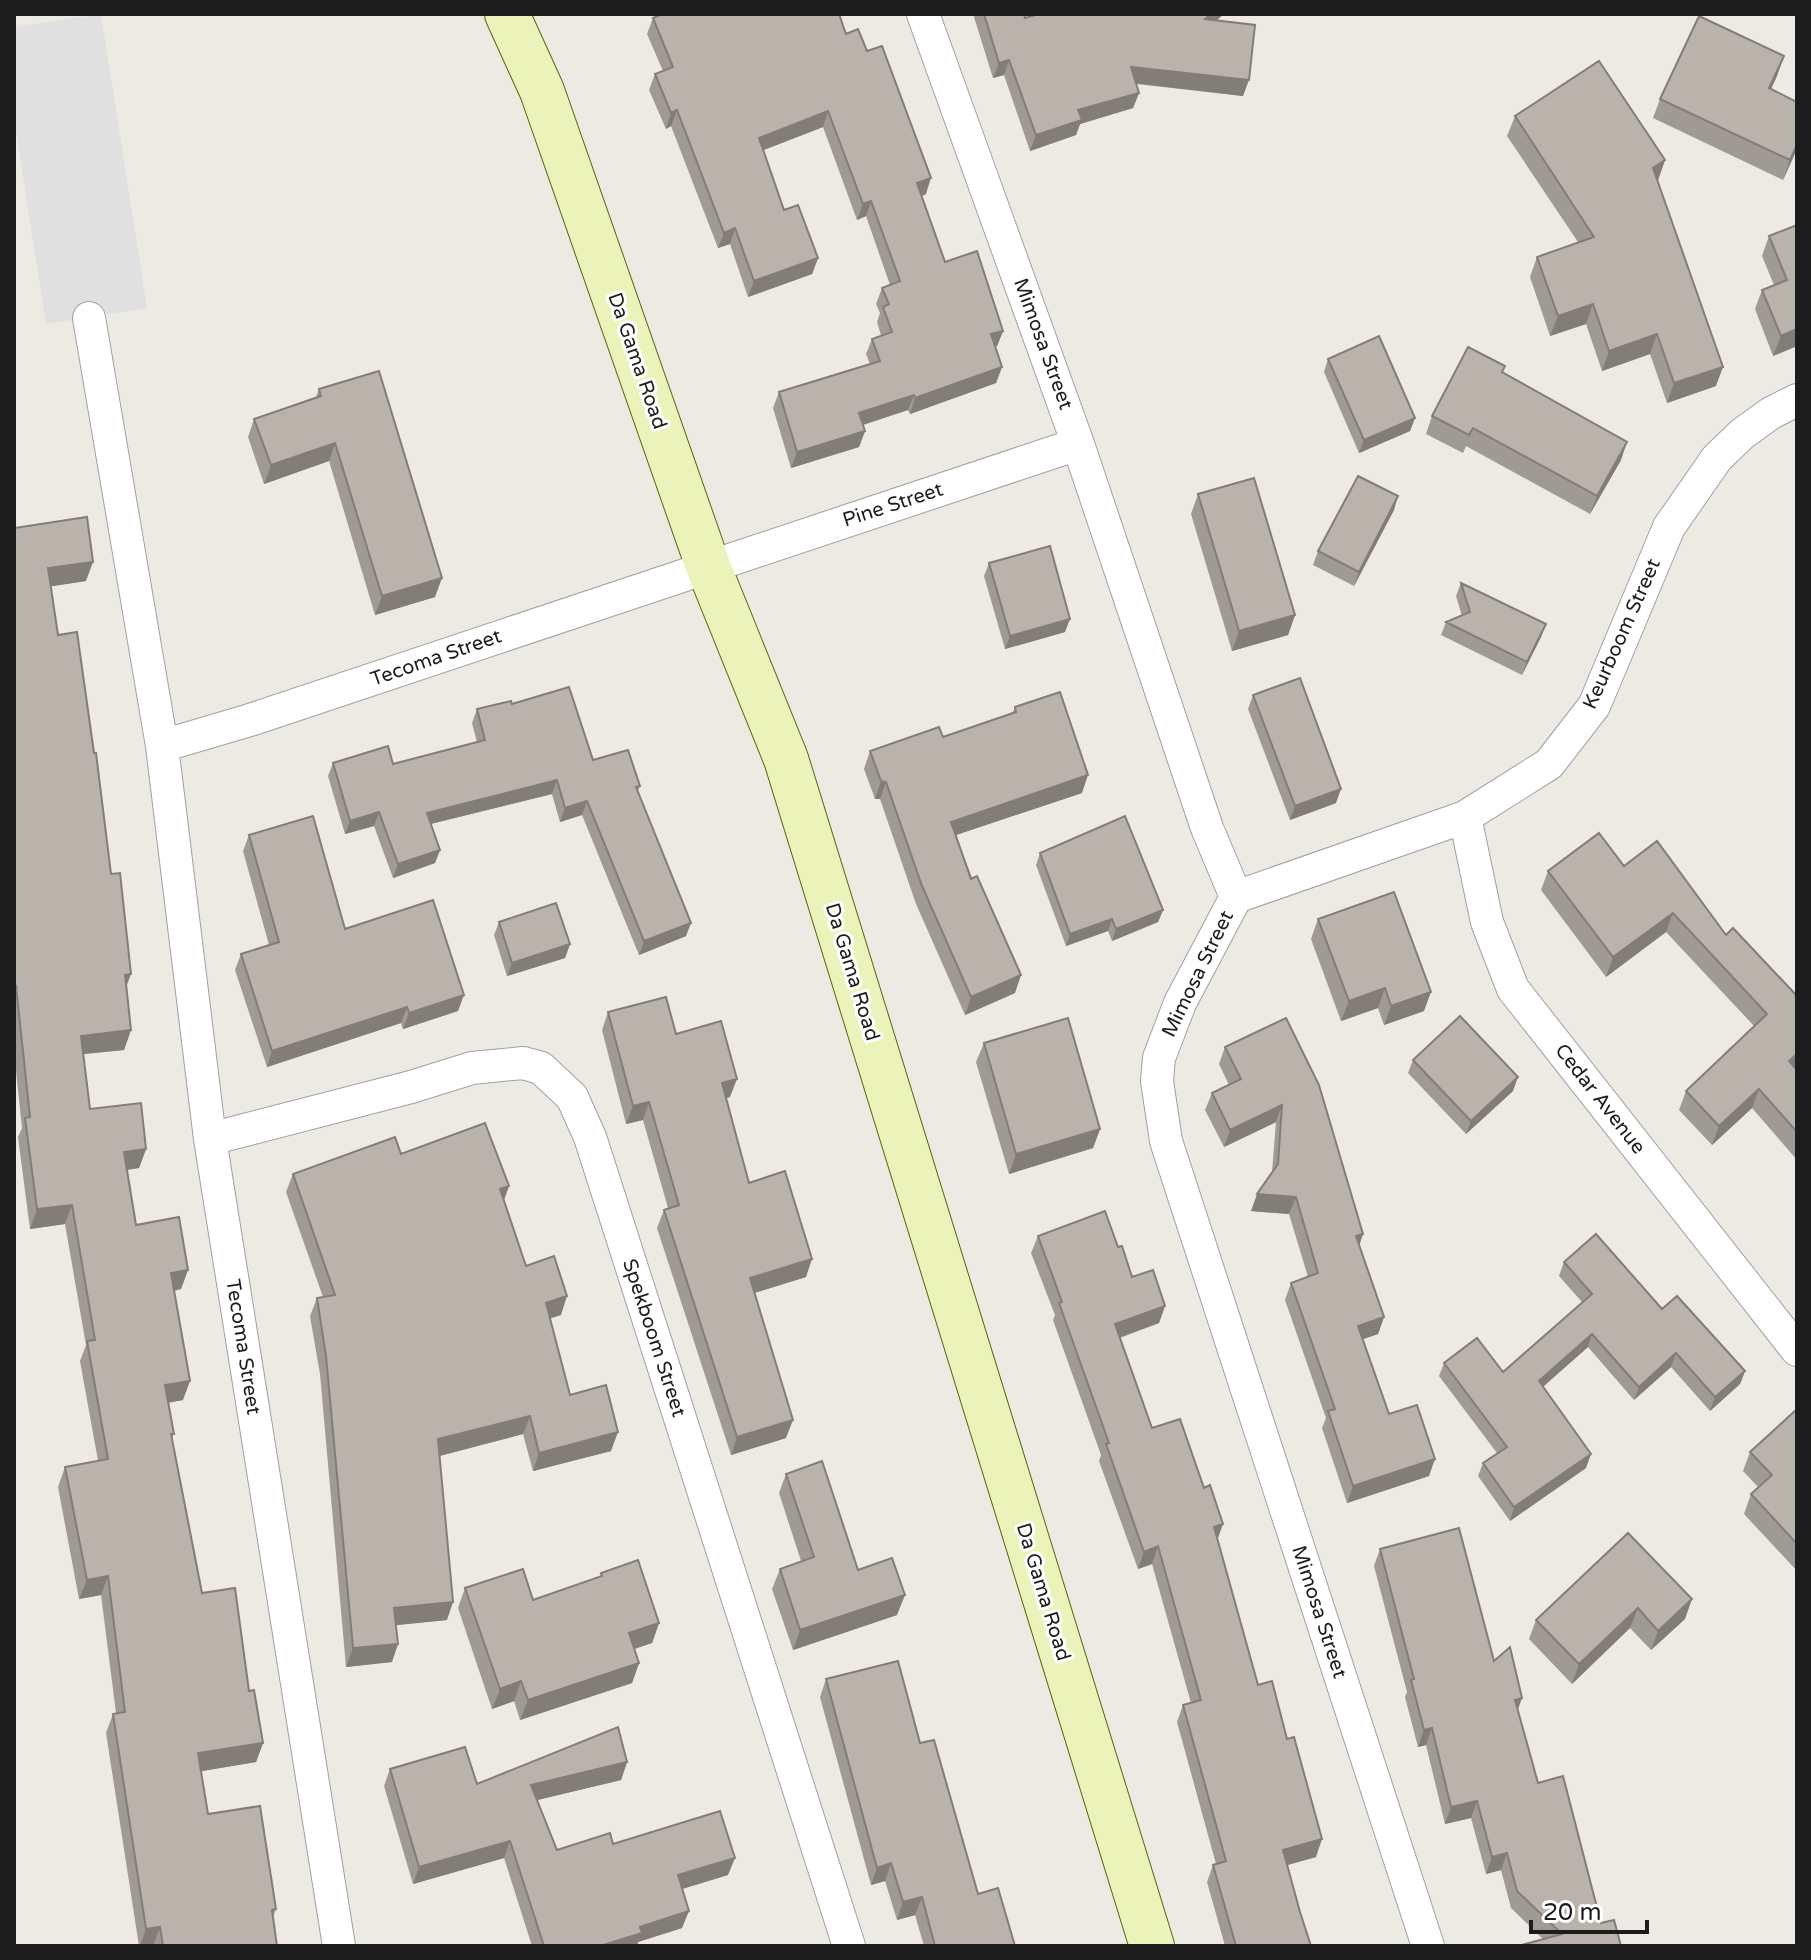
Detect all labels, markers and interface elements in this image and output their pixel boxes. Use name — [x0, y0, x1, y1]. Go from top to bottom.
street label: Mimosa Street — [1008, 275, 1078, 413]
street label: Da Gama Road — [602, 290, 672, 432]
street label: Pine Street — [840, 477, 947, 533]
street label: Keurboom Street — [1578, 555, 1666, 713]
street label: Tecoma Street — [367, 624, 505, 692]
street label: Da Gama Road — [820, 900, 884, 1044]
street label: Mimosa Street — [1157, 906, 1239, 1041]
street label: Cedar Avenue — [1550, 1039, 1650, 1159]
street label: Spekboom Street — [617, 1256, 691, 1420]
street label: Tecoma Street — [220, 1278, 266, 1417]
street label: Da Gama Road — [1011, 1520, 1075, 1664]
street label: Mimosa Street — [1286, 1543, 1352, 1682]
scale bar — [1531, 1884, 1647, 1934]
text: 20 m — [1543, 1898, 1601, 1927]

